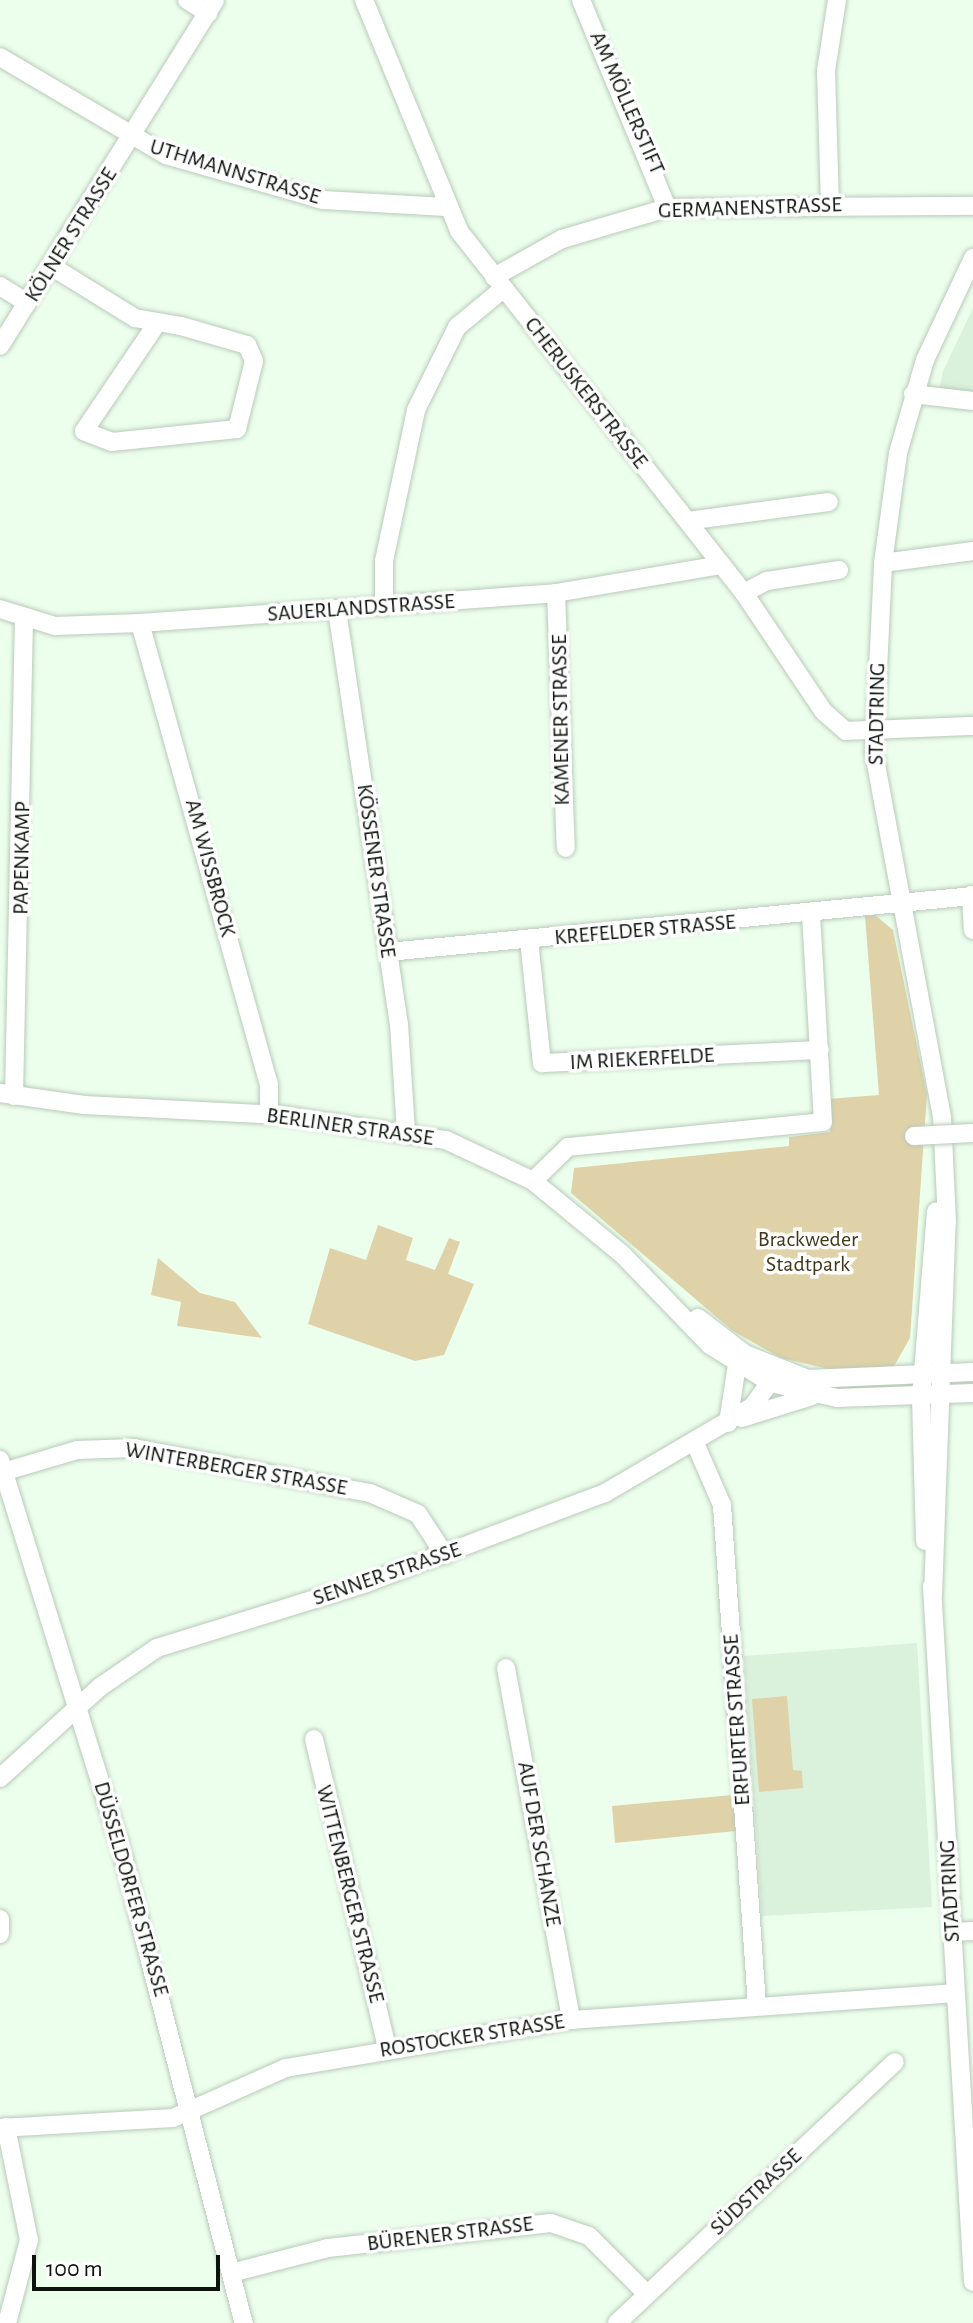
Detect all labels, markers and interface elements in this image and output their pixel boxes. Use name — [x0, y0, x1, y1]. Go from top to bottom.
street label: AM MÖLLERSTIFT — [584, 27, 670, 179]
street label: UTHMANNSTRASSE — [147, 134, 323, 210]
street label: KÖLNER STRASSE — [19, 163, 123, 307]
street label: GERMANENSTRASSE — [658, 192, 842, 224]
street label: CHERUSKERSTRASSE — [519, 312, 653, 474]
street label: SAUERLANDSTRASSE — [267, 588, 455, 628]
street label: KAMENER STRASSE — [546, 634, 576, 806]
street label: STADTRING — [863, 663, 891, 765]
street label: KÖSSENER STRASSE — [351, 782, 401, 960]
street label: AM WISSBROCK — [179, 796, 241, 940]
street label: PAPENKAMP — [8, 801, 36, 915]
street label: KREFELDER STRASSE — [553, 909, 737, 951]
street label: IM RIEKERFELDE — [569, 1042, 715, 1076]
street label: BERLINER STRASSE — [265, 1102, 435, 1152]
park label: Brackweder Stadtpark — [758, 1226, 858, 1278]
street label: WINTERBERGER STRASSE — [123, 1436, 349, 1502]
street label: SENNER STRASSE — [310, 1536, 464, 1612]
street label: ERFURTER STRASSE — [718, 1633, 756, 1807]
street label: AUF DER SCHANZE — [512, 1760, 566, 1928]
street label: DÜSSELDORFER STRASSE — [88, 1779, 174, 1999]
street label: WITTENBERGER STRASSE — [310, 1782, 390, 2006]
street label: STADTRING — [934, 1839, 966, 1943]
street label: ROSTOCKER STRASSE — [378, 2008, 566, 2064]
street label: SÜDSTRASSE — [705, 2143, 807, 2241]
street label: BÜRENER STRASSE — [366, 2211, 534, 2257]
scale bar — [36, 2239, 224, 2289]
text: 100 m — [46, 2257, 103, 2281]

